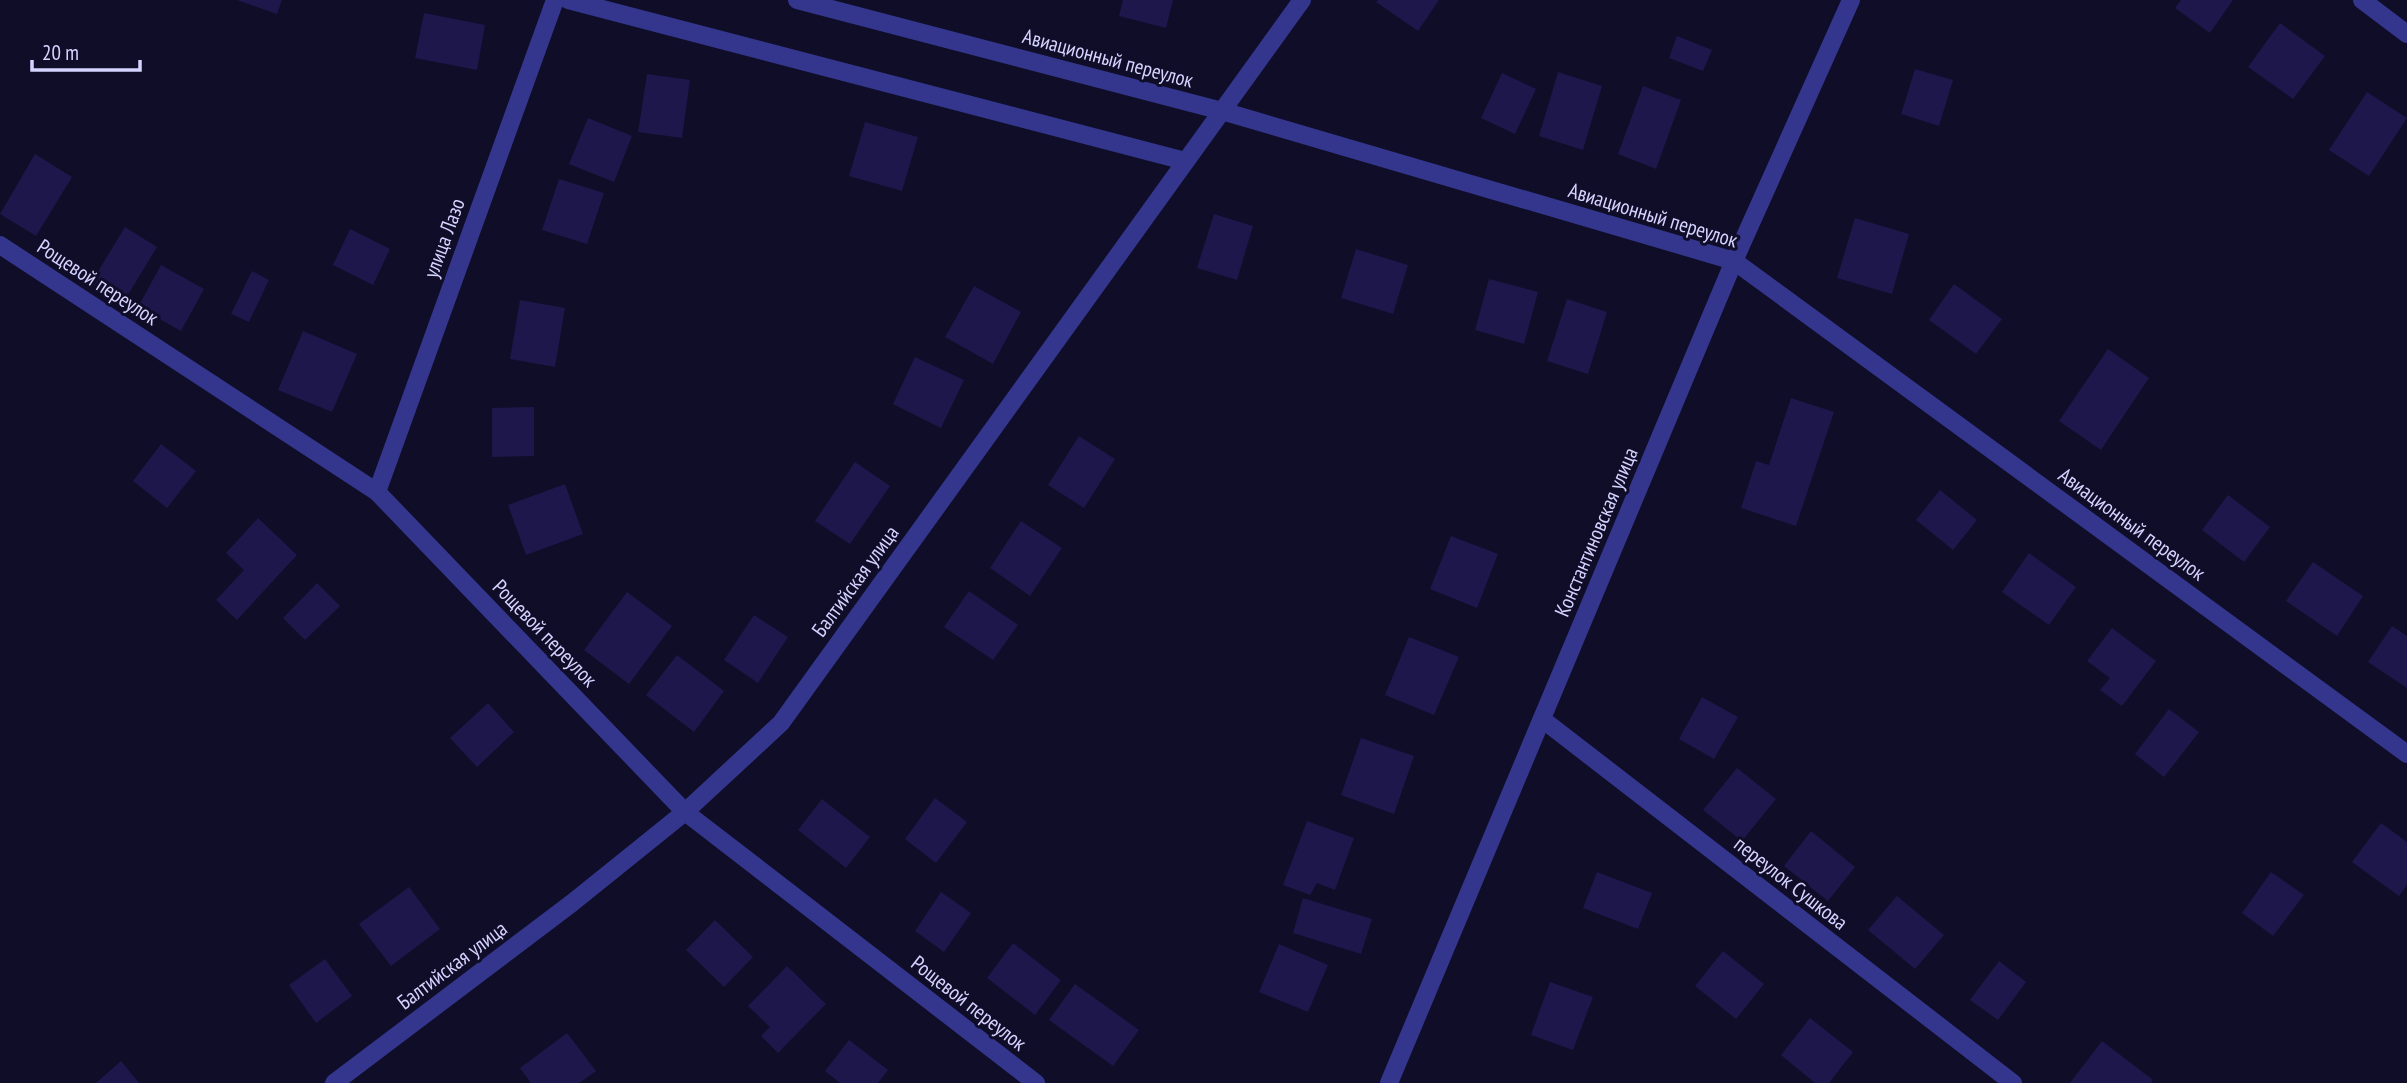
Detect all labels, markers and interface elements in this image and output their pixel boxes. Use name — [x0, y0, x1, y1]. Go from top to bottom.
street label: Авиационный переулок — [1020, 22, 1196, 94]
scale bar — [32, 28, 140, 72]
text: 20 m — [42, 39, 79, 66]
street label: Авиационный переулок — [1565, 176, 1741, 254]
street label: улица Лазо — [417, 194, 471, 282]
street label: Рощевой переулок — [32, 233, 164, 331]
street label: Константиновская улица — [1548, 443, 1644, 621]
street label: Авиационный переулок — [2053, 462, 2211, 586]
street label: Балтийская улица — [806, 520, 904, 642]
street label: Рощевой переулок — [487, 574, 603, 692]
street label: переулок Сушкова — [1729, 830, 1853, 936]
street label: Балтийская улица — [392, 915, 512, 1015]
street label: Рощевой переулок — [906, 950, 1032, 1056]

